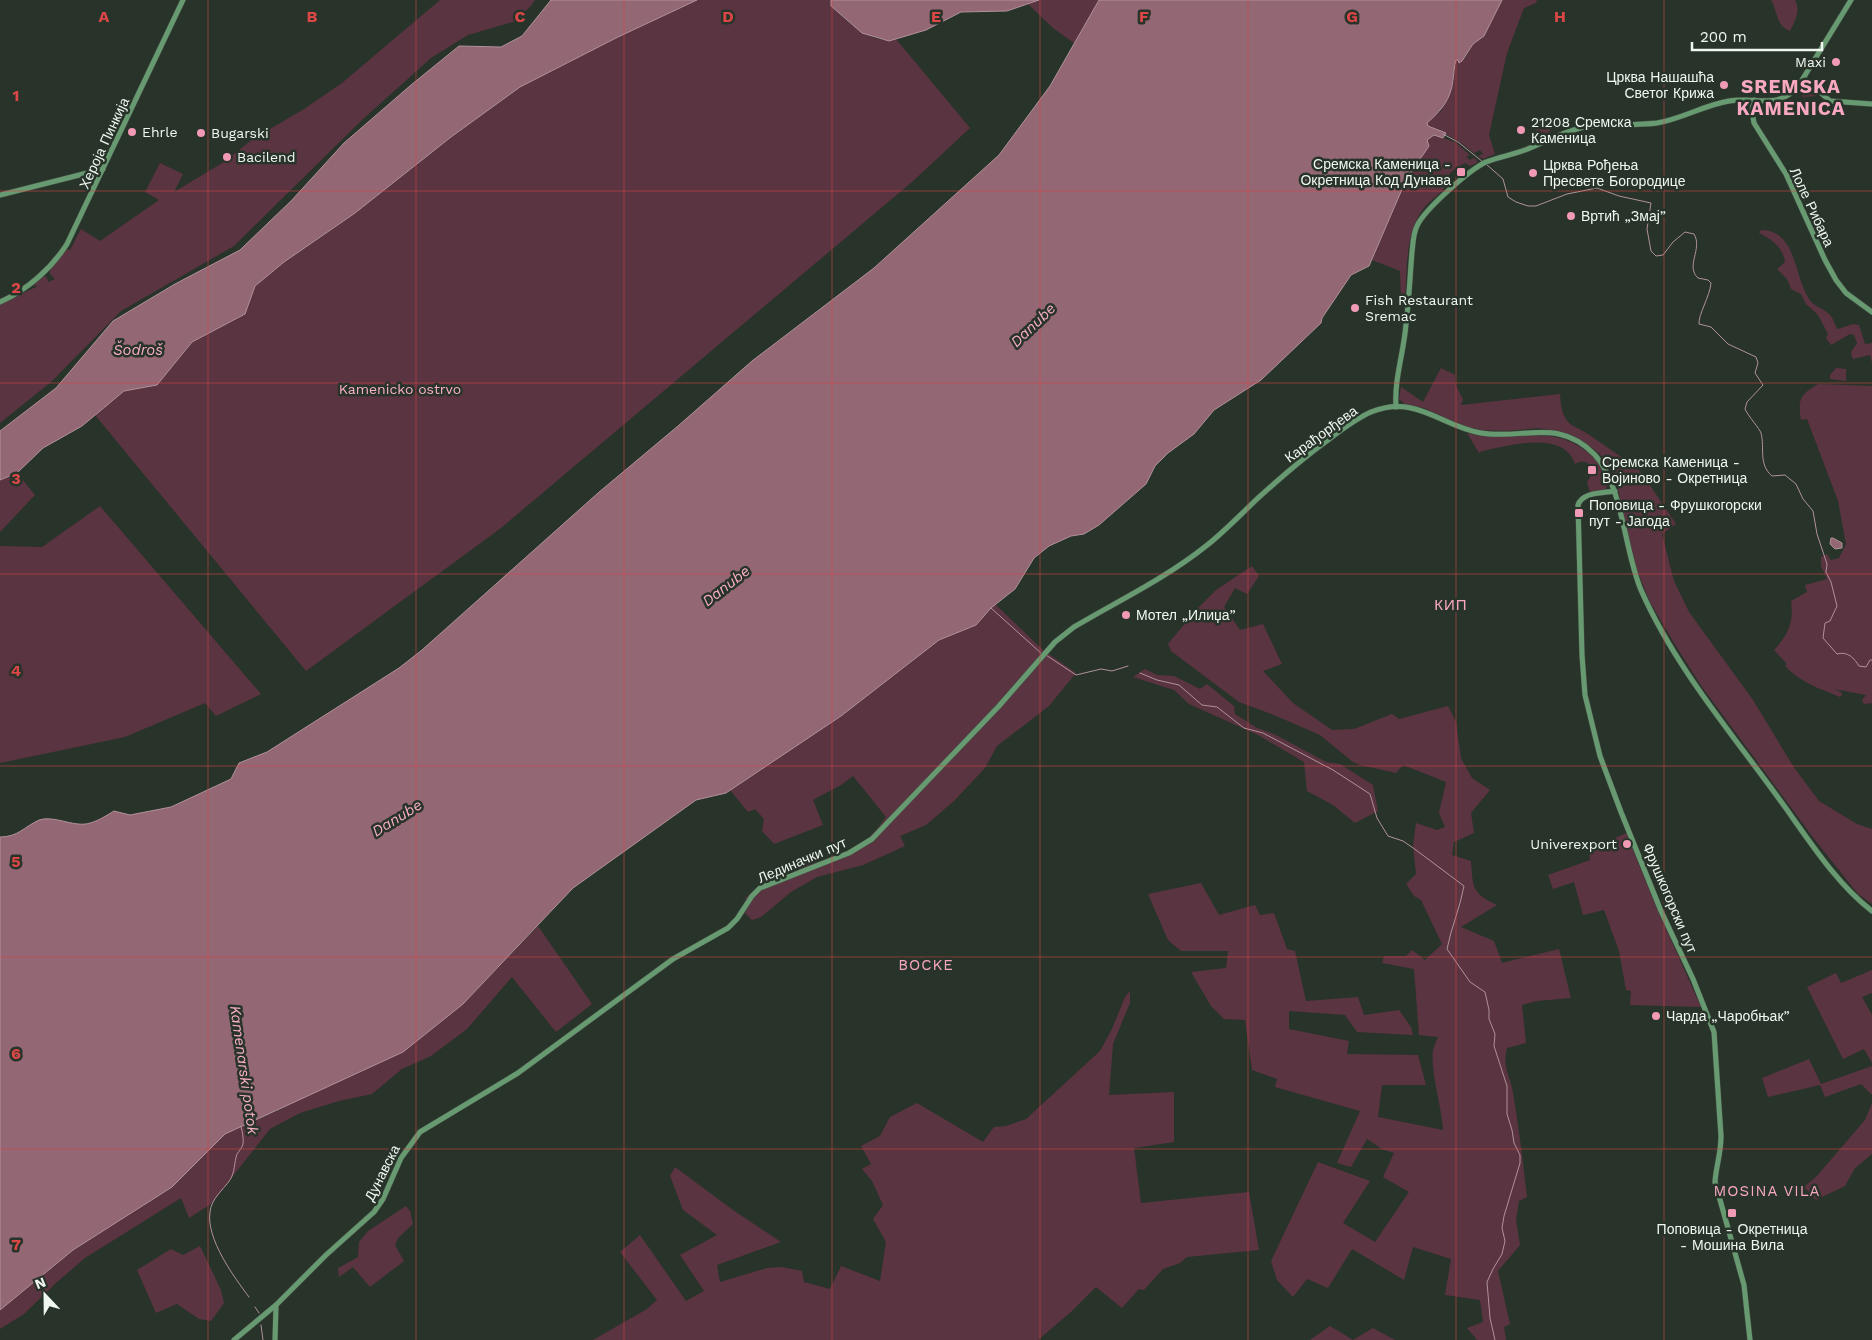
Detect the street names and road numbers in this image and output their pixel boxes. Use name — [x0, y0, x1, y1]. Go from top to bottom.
street label: Хероја Пинкија — [76, 95, 132, 191]
street label: Лоле Рибара — [1787, 165, 1837, 249]
street label: Карађорђева — [1282, 402, 1360, 466]
street label: Лединачки пут — [755, 834, 849, 886]
street label: Фрушкогорски пут — [1640, 841, 1701, 956]
street label: Дунавска — [361, 1142, 403, 1204]

